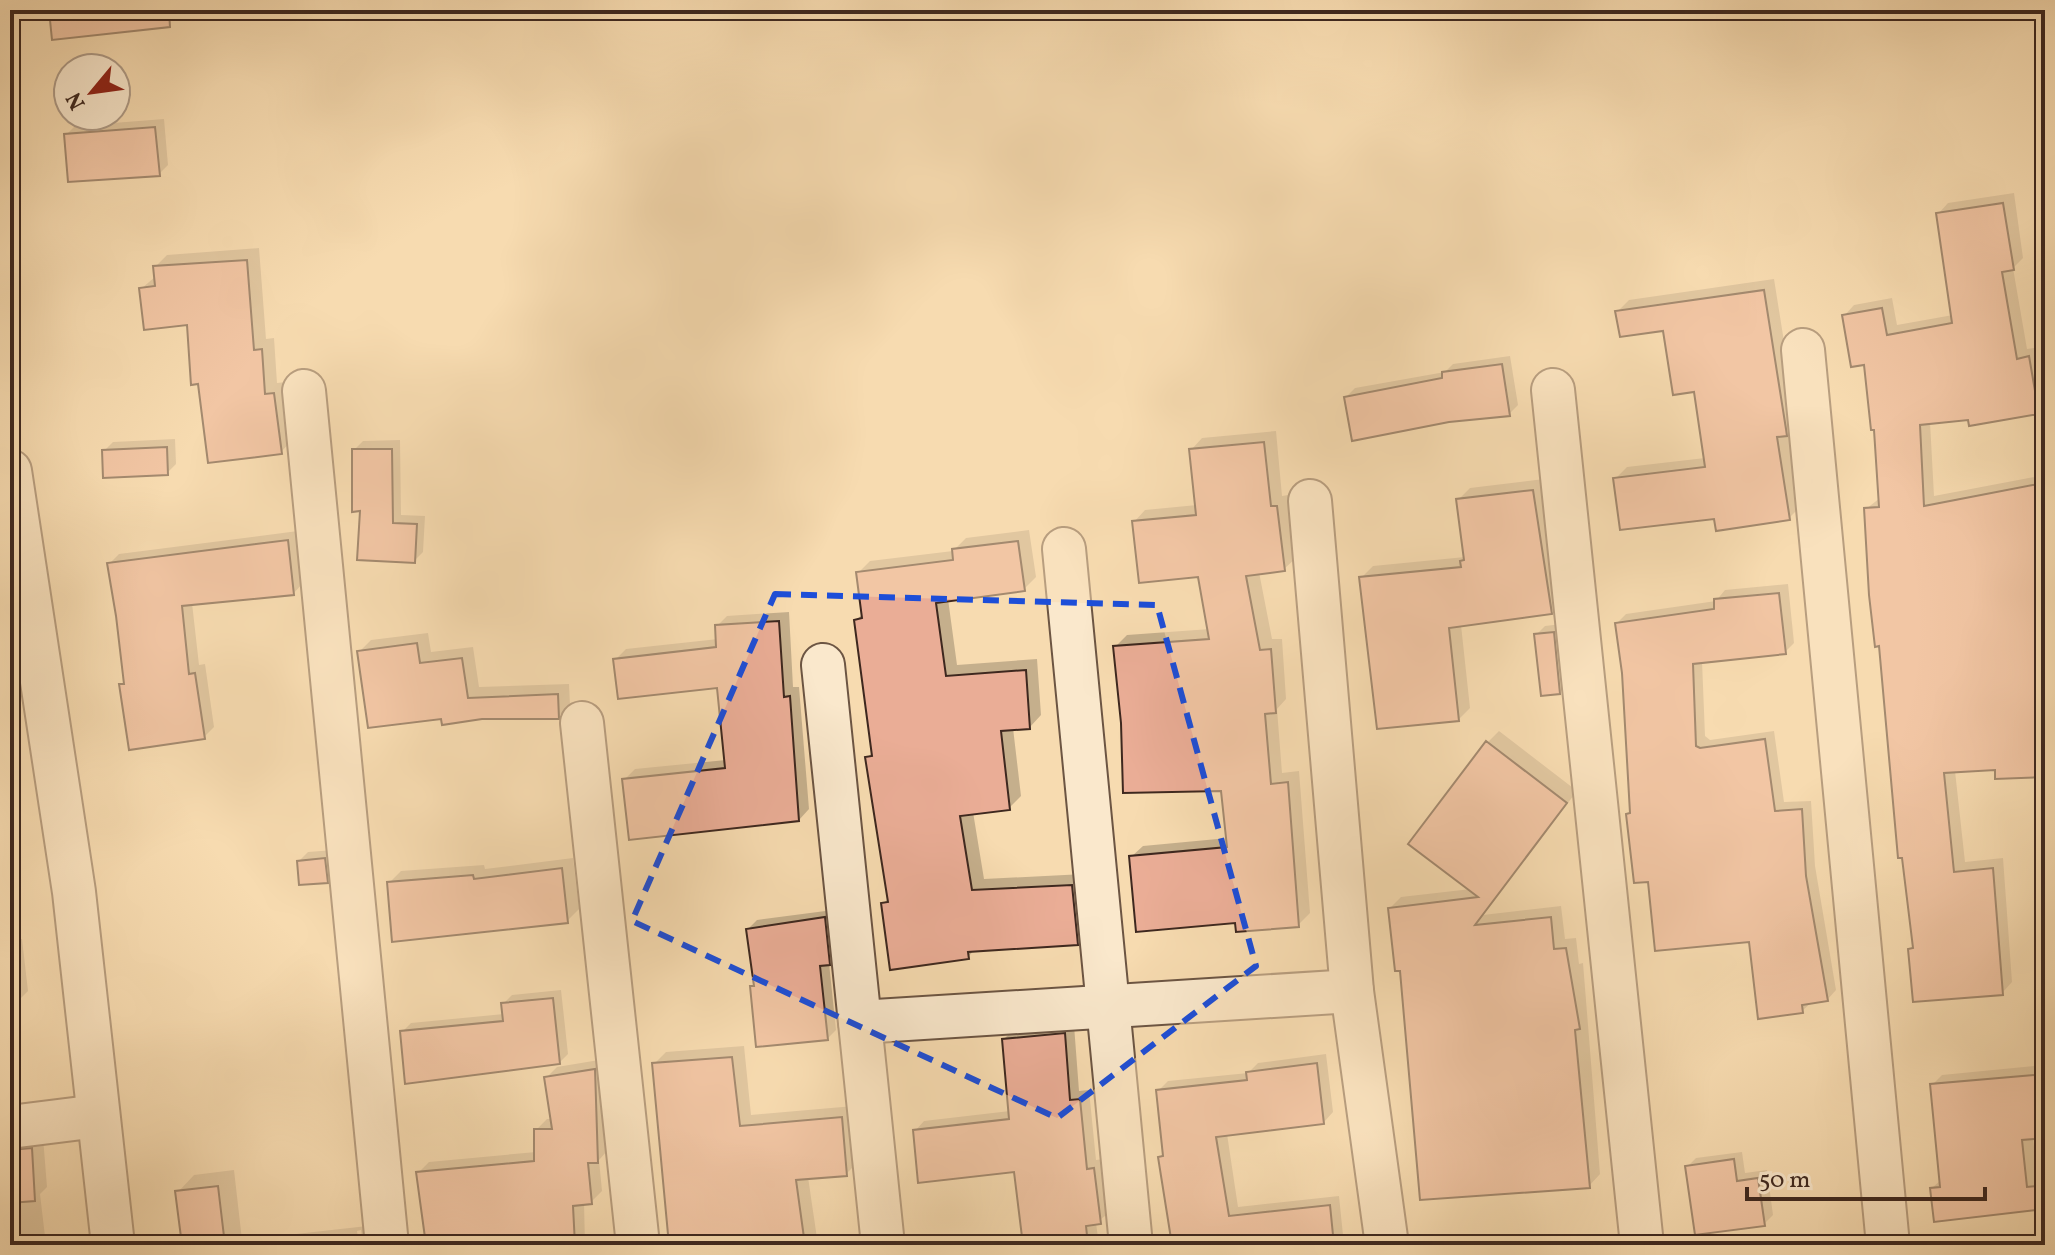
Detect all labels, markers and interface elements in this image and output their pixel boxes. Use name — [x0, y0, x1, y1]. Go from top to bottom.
north arrow — [52, 52, 132, 132]
text: N — [59, 86, 94, 115]
scale bar — [1747, 1151, 1985, 1201]
text: 50 m — [1759, 1164, 1811, 1198]

